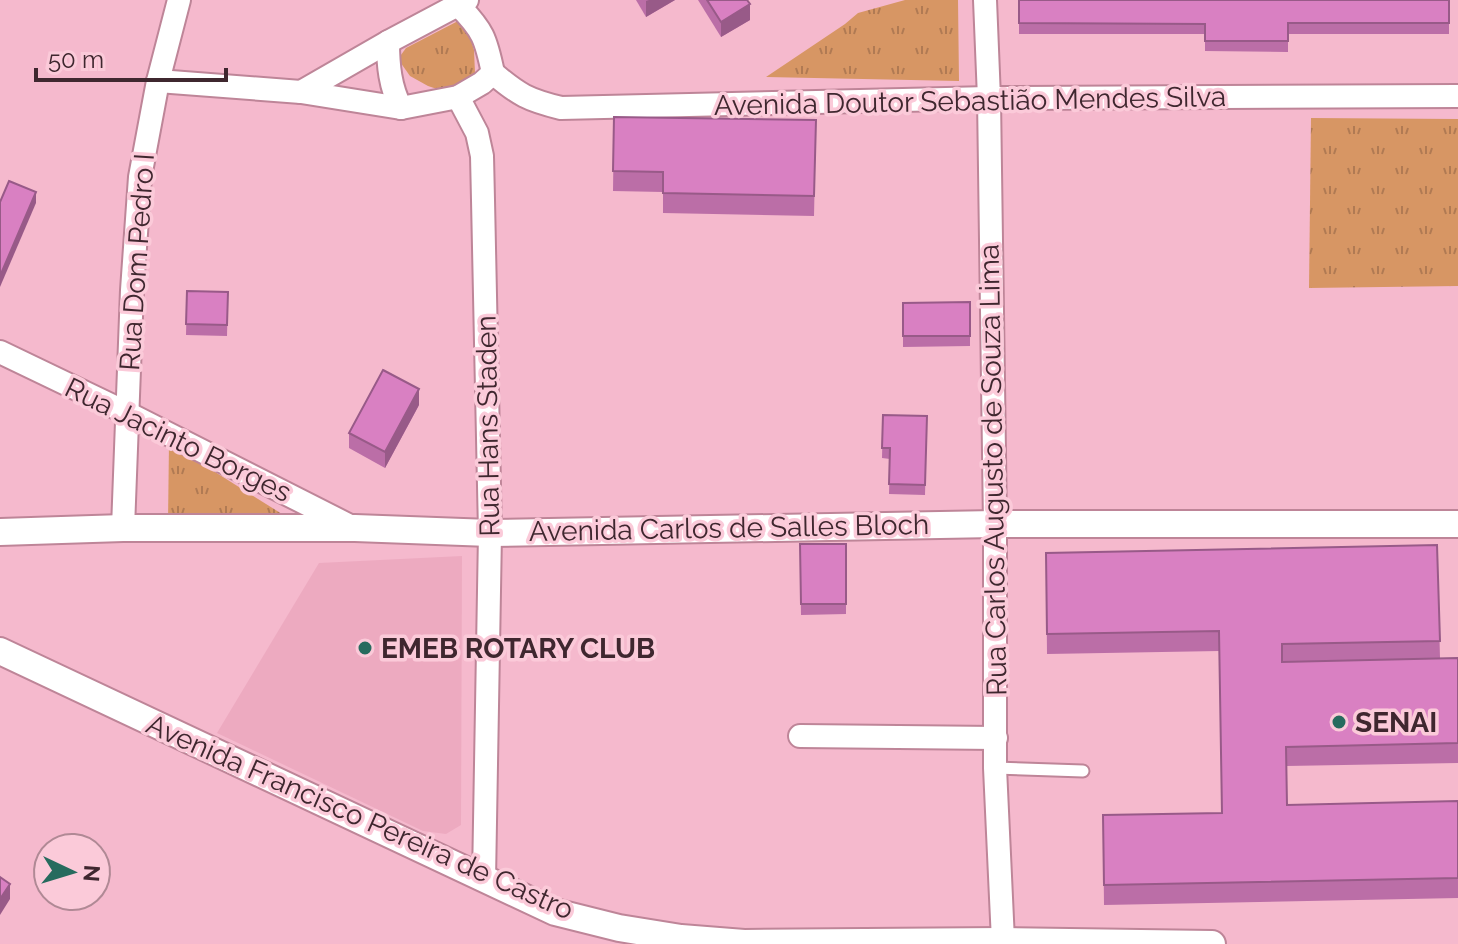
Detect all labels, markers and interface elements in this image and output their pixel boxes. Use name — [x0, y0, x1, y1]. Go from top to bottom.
scale bar — [36, 32, 226, 82]
text: 50 m — [48, 45, 104, 74]
street label: Avenida Doutor Sebastião Mendes Silva — [714, 80, 1226, 122]
street label: Rua Dom Pedro I — [113, 152, 161, 372]
street label: Rua Carlos Augusto de Souza Lima — [973, 244, 1013, 696]
street label: Rua Hans Staden — [470, 315, 506, 537]
street label: Rua Jacinto Borges — [60, 371, 296, 509]
street label: Avenida Carlos de Salles Bloch — [528, 508, 930, 548]
place label: EMEB ROTARY CLUB — [381, 632, 655, 665]
marker: EMEB ROTARY CLUB — [356, 639, 374, 657]
place label: SENAI — [1355, 706, 1437, 739]
street label: Avenida Francisco Pereira de Castro — [141, 708, 579, 926]
marker: SENAI — [1330, 713, 1348, 731]
north arrow — [32, 832, 112, 912]
text: N — [78, 864, 106, 883]

